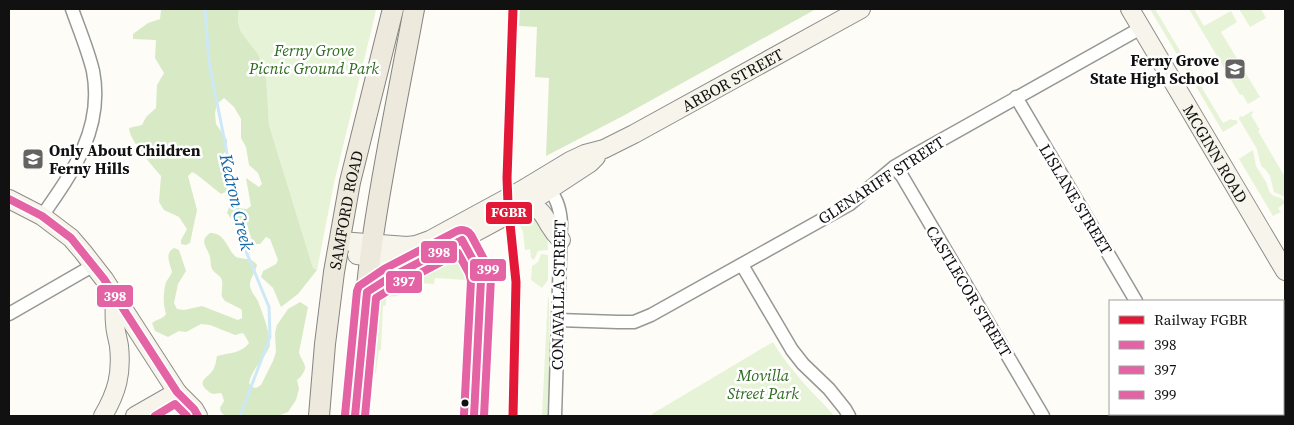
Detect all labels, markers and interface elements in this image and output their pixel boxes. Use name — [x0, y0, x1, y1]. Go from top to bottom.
park label: Ferny Grove Picnic Ground Park — [248, 39, 379, 79]
street label: ARBOR STREET — [678, 43, 788, 117]
place label: Ferny Grove State High School — [1090, 49, 1219, 89]
school or university icon: Ferny Grove State High School — [1223, 57, 1247, 81]
street label: MCGINN ROAD — [1178, 100, 1253, 207]
street label: GLENARIFF STREET — [813, 131, 949, 229]
place label: Only About Children Ferny Hills — [49, 139, 201, 179]
street label: LISLANE STREET — [1034, 140, 1118, 259]
school or university icon: Only About Children Ferny Hills — [21, 147, 45, 171]
street label: SAMFORD ROAD — [324, 148, 368, 271]
water label: Kedron Creek — [213, 150, 260, 253]
line badge: FGBR — [485, 201, 533, 225]
text: FGBR — [491, 202, 527, 222]
street label: CONAVALLA STREET — [546, 219, 570, 370]
street label: CASTLECOR STREET — [921, 221, 1017, 361]
line badge: 398 — [420, 240, 458, 264]
text: 398 — [428, 242, 450, 262]
line badge: 399 — [469, 258, 507, 282]
text: 399 — [477, 259, 500, 279]
line badge: 397 — [385, 270, 423, 294]
text: 397 — [393, 271, 416, 291]
line badge: 398 — [96, 284, 134, 308]
text: 398 — [104, 286, 126, 306]
legend — [1109, 300, 1284, 415]
text: Railway FGBR — [1154, 309, 1248, 330]
text: 398 — [1154, 334, 1177, 355]
text: 397 — [1154, 359, 1177, 380]
park label: Movilla Street Park — [727, 364, 799, 404]
text: 399 — [1154, 384, 1177, 405]
unlabelled marker — [460, 398, 470, 408]

